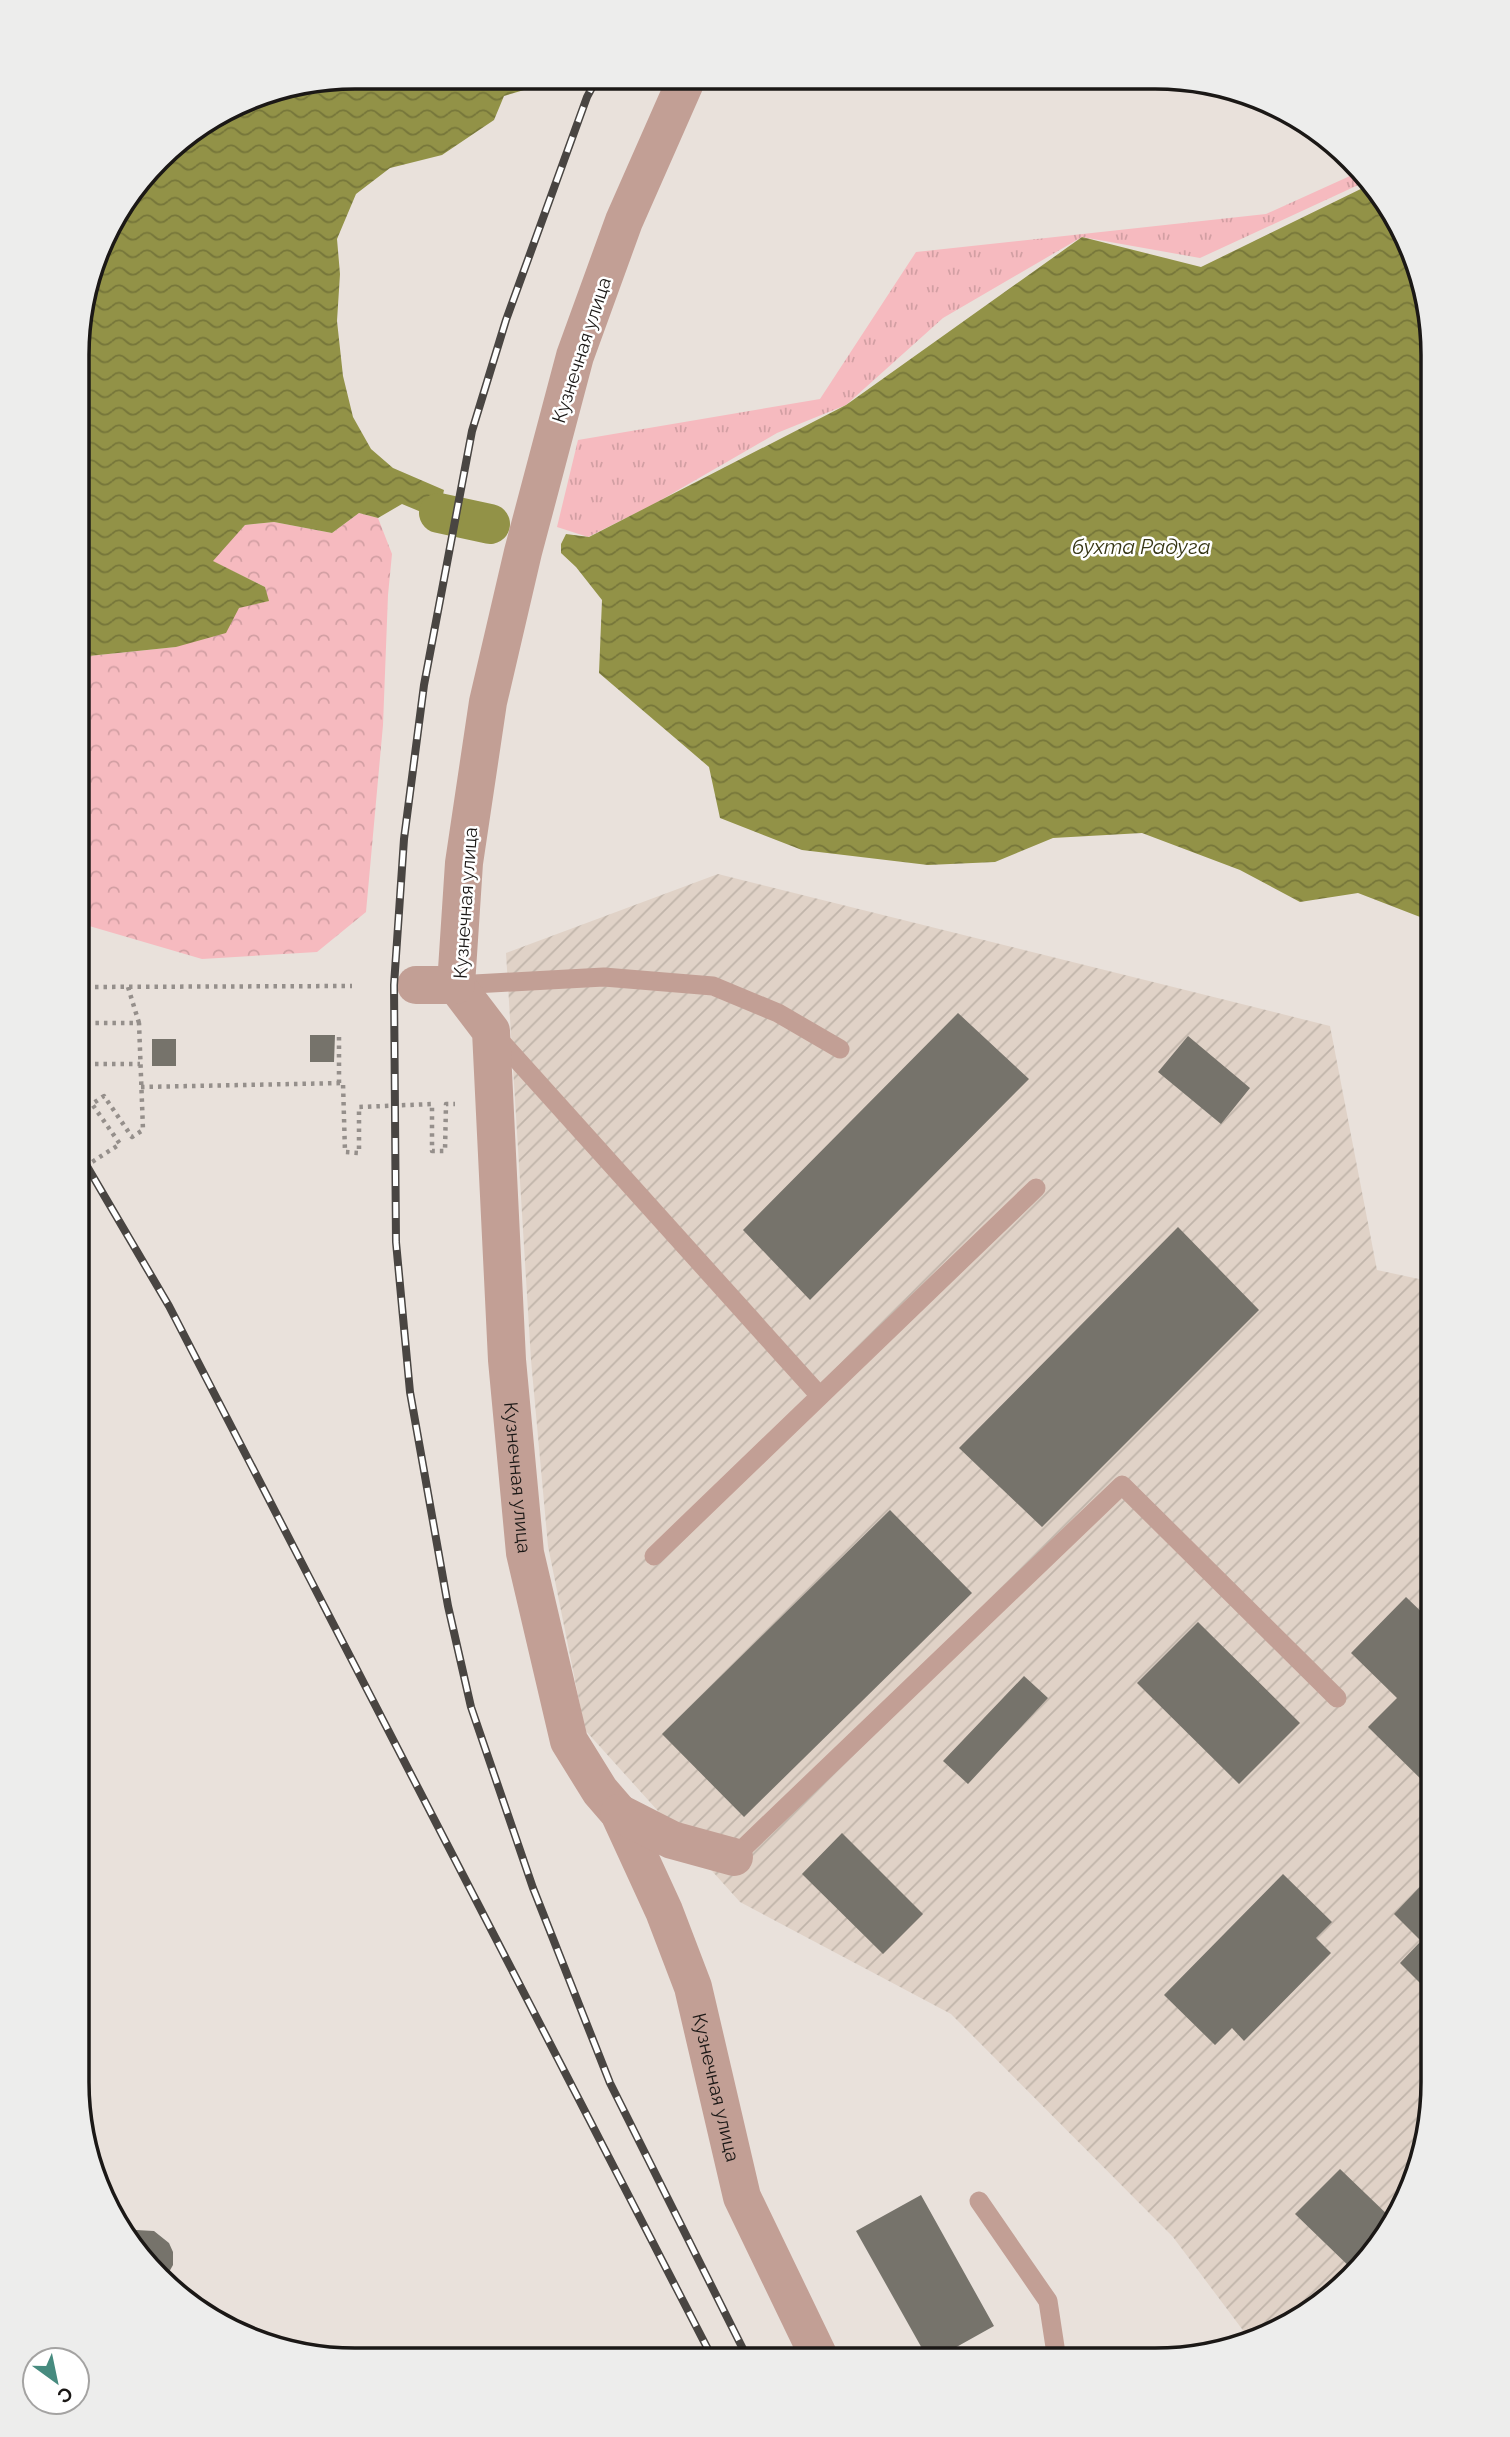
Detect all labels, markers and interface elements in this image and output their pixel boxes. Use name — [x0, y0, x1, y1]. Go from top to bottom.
street label: Кузнечная улица — [547, 274, 615, 426]
water label: бухта Радуга — [1072, 534, 1210, 559]
street label: Кузнечная улица — [449, 827, 481, 979]
street label: Кузнечная улица — [500, 1401, 536, 1554]
street label: Кузнечная улица — [688, 2011, 744, 2164]
north arrow — [21, 2346, 91, 2416]
text: С — [54, 2382, 77, 2408]

